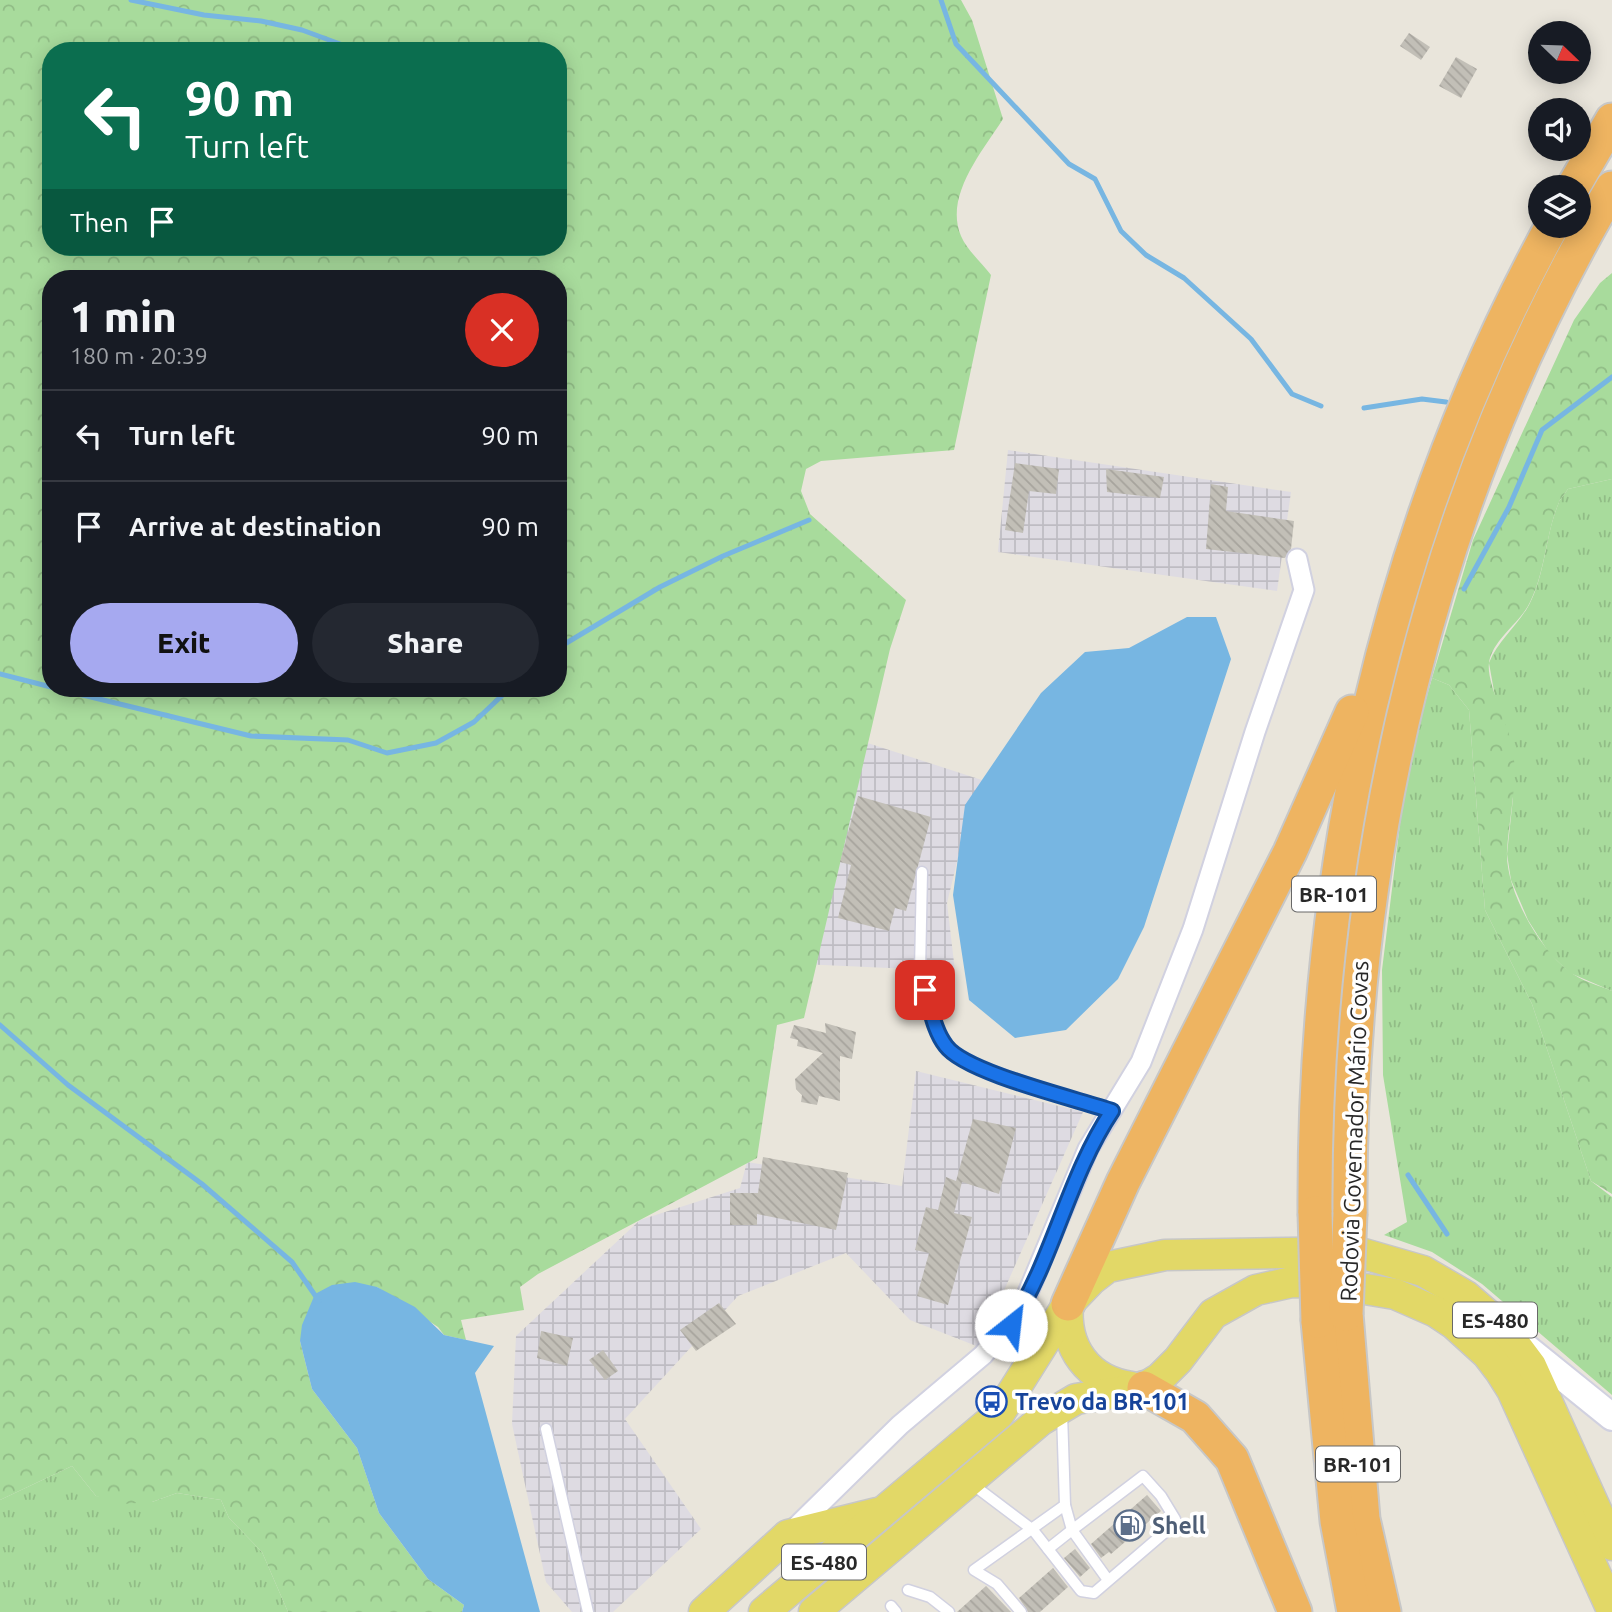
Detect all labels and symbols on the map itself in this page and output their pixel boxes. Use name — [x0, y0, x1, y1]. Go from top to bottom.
north arrow — [1528, 21, 1591, 84]
road number: BR-101 — [1292, 876, 1376, 912]
pin — [895, 960, 955, 1020]
street label: Rodovia Governador Mário Covas — [1336, 960, 1372, 1302]
position arrow — [974, 1288, 1048, 1362]
road number: ES-480 — [1453, 1302, 1537, 1338]
bus stop icon: Trevo da BR-101 — [975, 1384, 1009, 1418]
place label: Trevo da BR-101 — [1015, 1389, 1189, 1414]
road number: BR-101 — [1316, 1446, 1400, 1482]
fuel station icon: Shell — [1112, 1508, 1146, 1542]
place label: Shell — [1152, 1513, 1206, 1538]
road number: ES-480 — [782, 1544, 866, 1580]

